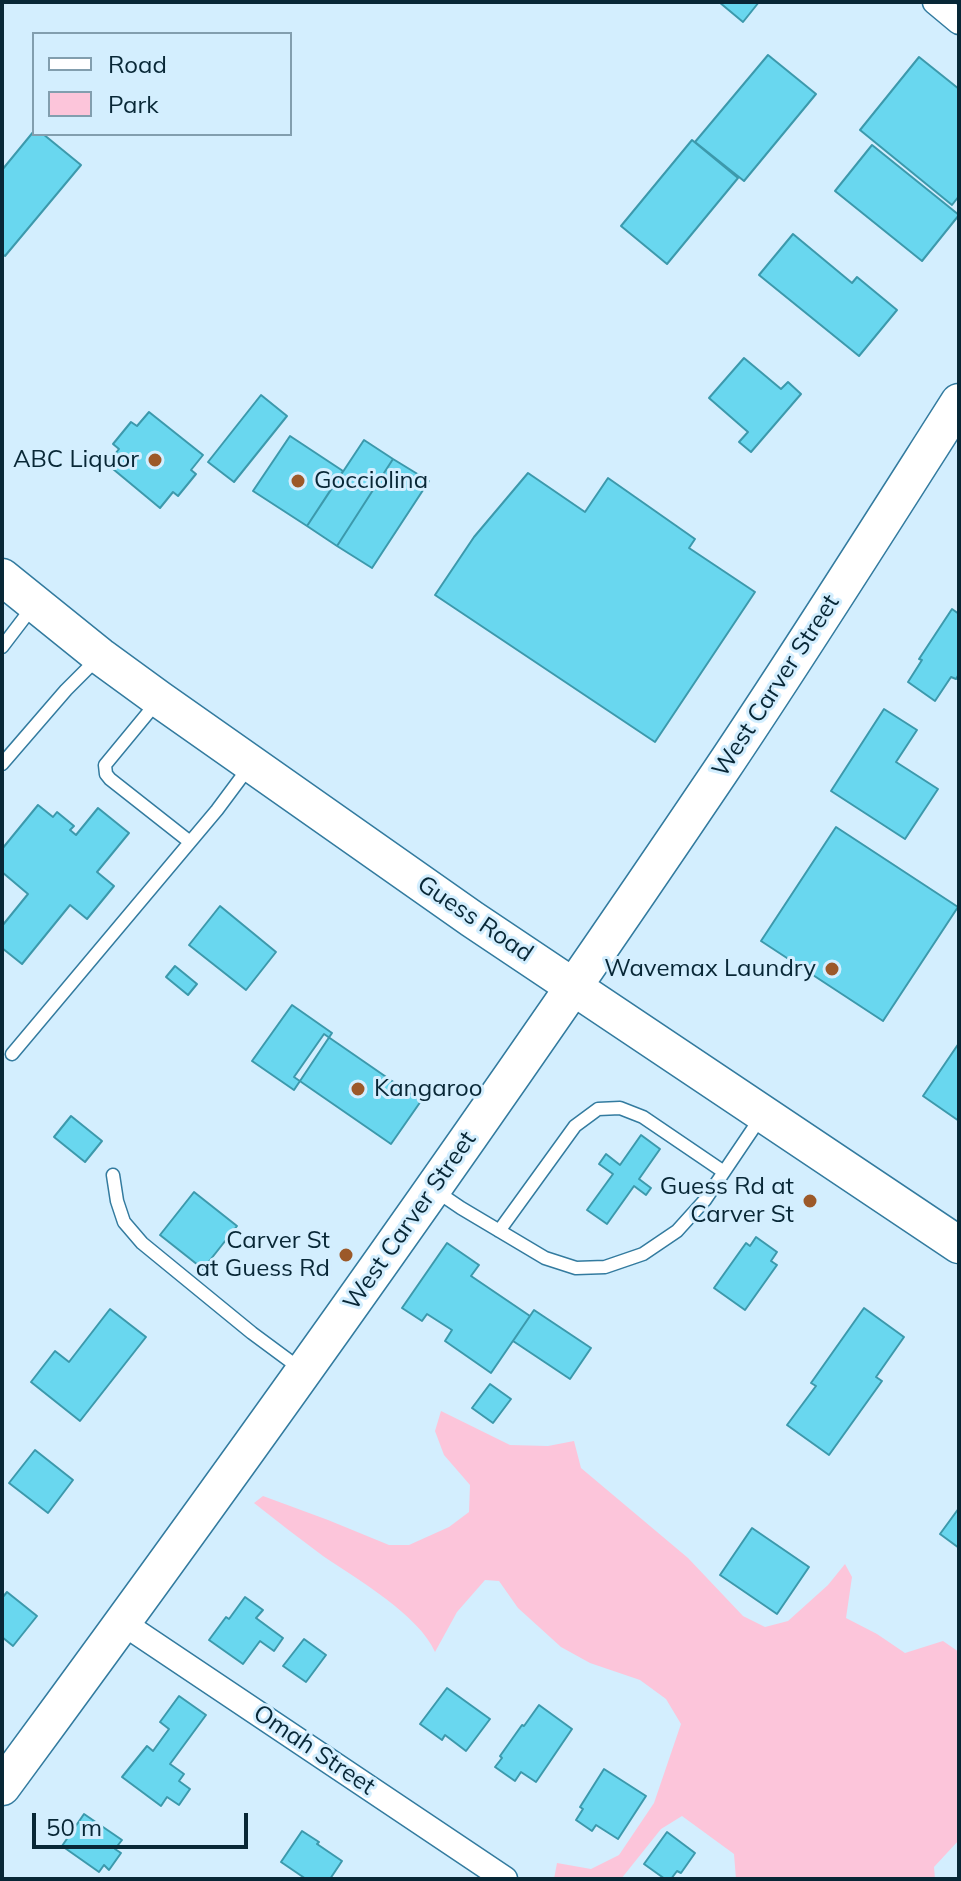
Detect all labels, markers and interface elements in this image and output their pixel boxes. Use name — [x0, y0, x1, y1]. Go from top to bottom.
legend — [32, 32, 292, 136]
text: Road — [108, 49, 167, 79]
text: Park — [108, 89, 159, 119]
place label: ABC Liquor — [13, 446, 139, 474]
marker: ABC Liquor — [146, 451, 164, 469]
place label: Gocciolina — [314, 467, 428, 495]
marker: Gocciolina — [289, 472, 307, 490]
street label: West Carver Street — [706, 589, 846, 783]
street label: Guess Road — [412, 870, 538, 968]
place label: Wavemax Laundry — [604, 955, 816, 983]
marker: Wavemax Laundry — [823, 960, 841, 978]
place label: Kangaroo — [374, 1075, 483, 1103]
marker: Kangaroo — [349, 1080, 367, 1098]
street label: West Carver Street — [338, 1126, 482, 1316]
place label: Guess Rd at Carver St — [660, 1173, 794, 1229]
marker: Guess Rd at Carver St — [801, 1192, 819, 1210]
place label: Carver St at Guess Rd — [196, 1227, 330, 1283]
marker: Carver St at Guess Rd — [337, 1246, 355, 1264]
street label: Omah Street — [248, 1699, 380, 1801]
scale bar — [36, 1797, 252, 1847]
text: 50 m — [46, 1812, 102, 1842]

